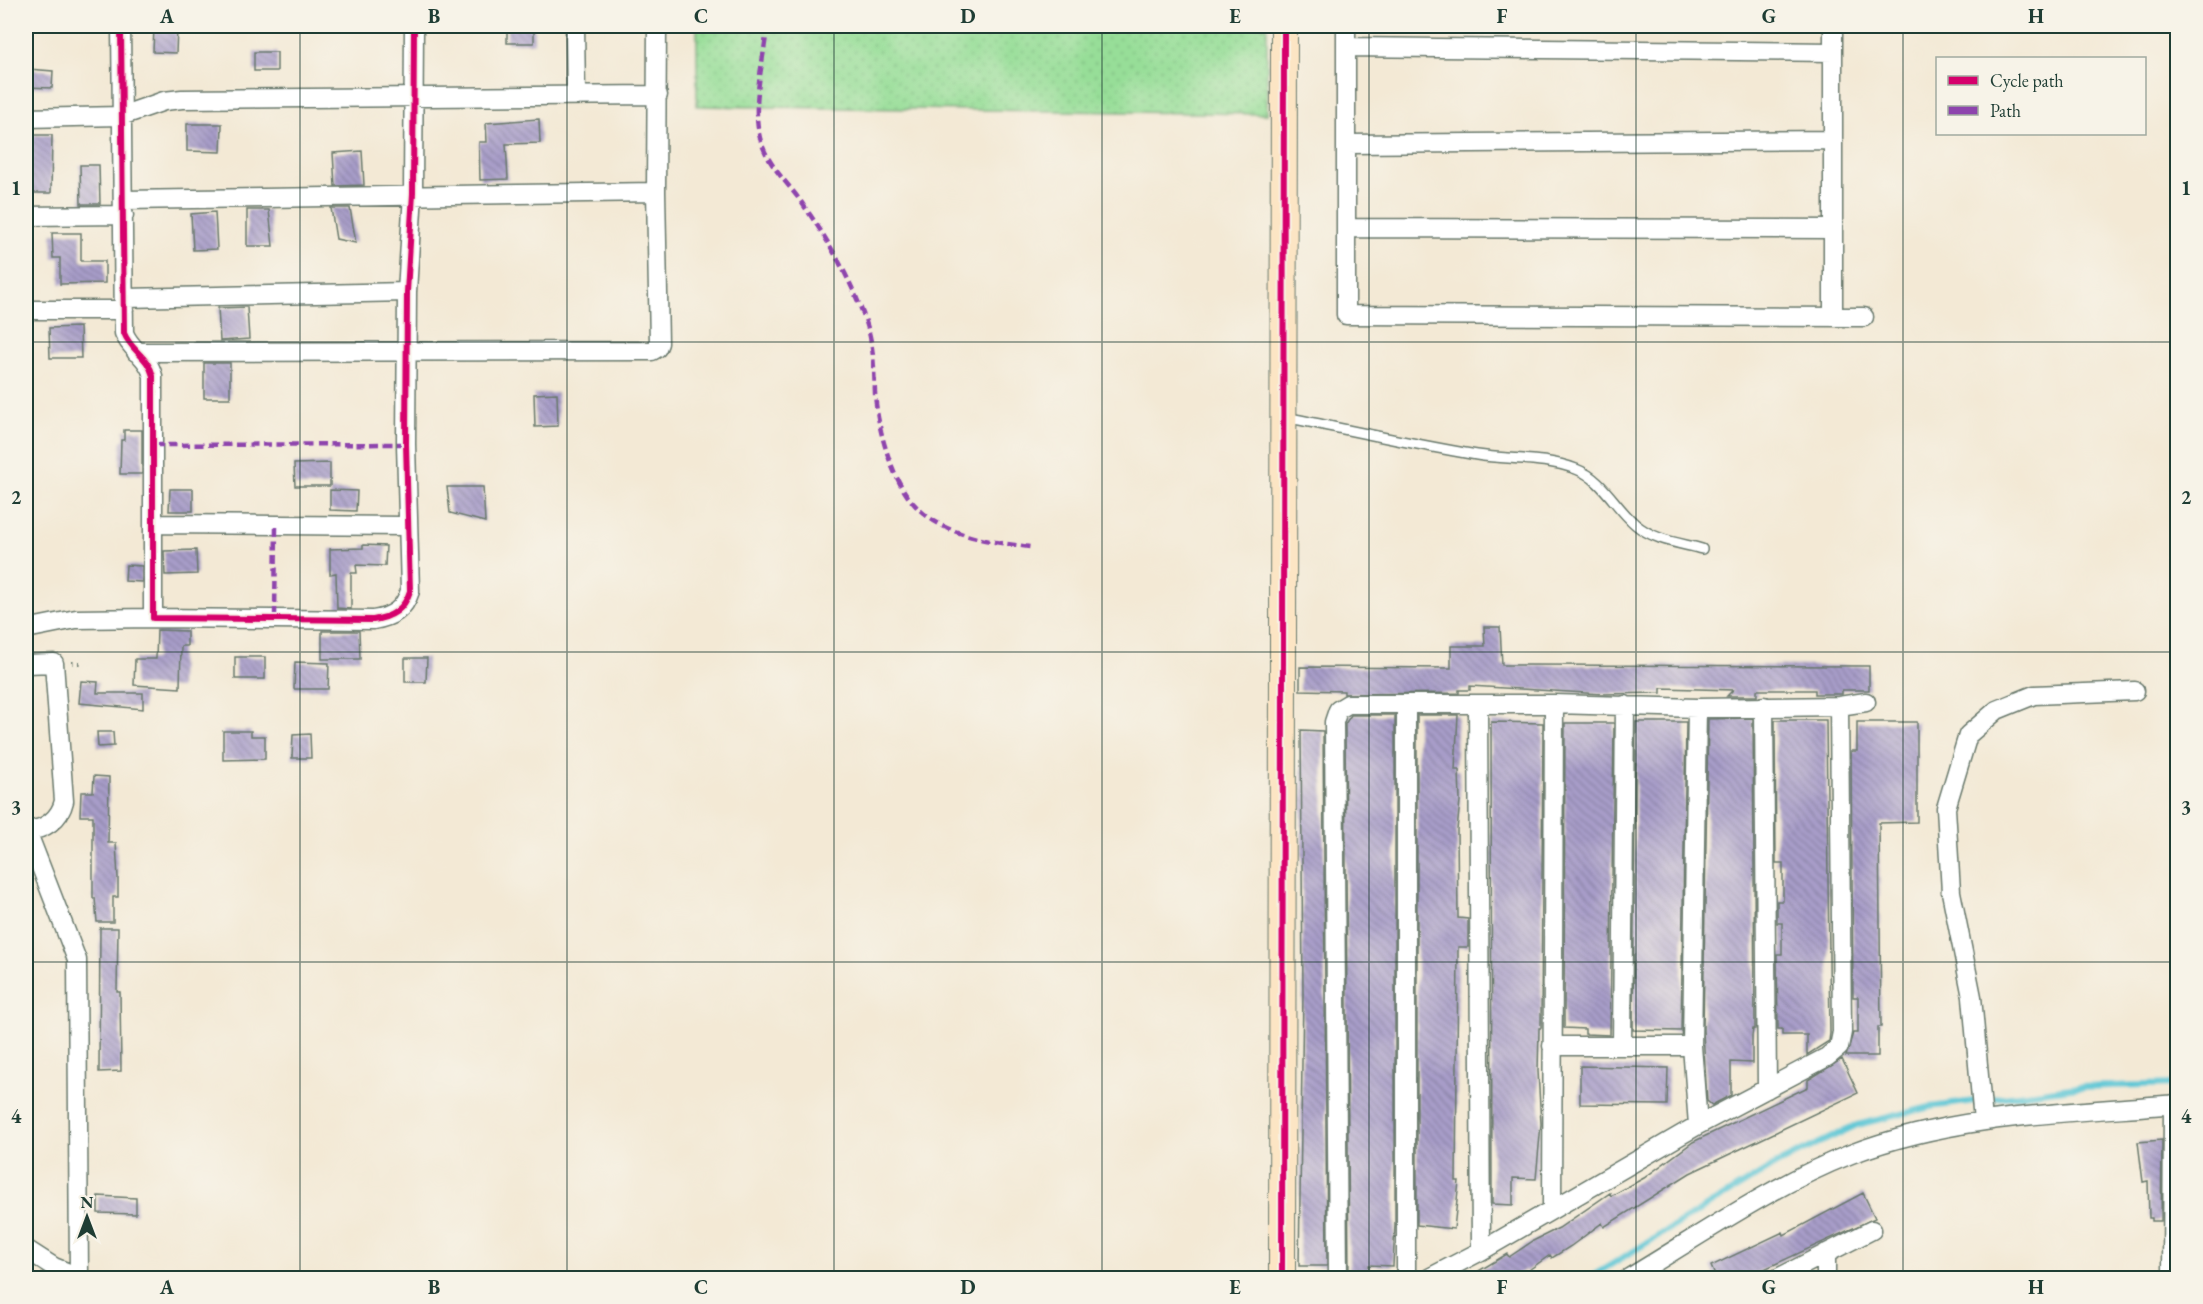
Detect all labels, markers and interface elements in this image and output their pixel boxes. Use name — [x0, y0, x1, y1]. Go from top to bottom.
text: A — [159, 3, 175, 29]
text: B — [428, 3, 440, 29]
text: C — [694, 3, 708, 29]
text: D — [960, 3, 976, 29]
text: E — [1229, 3, 1241, 29]
text: F — [1497, 3, 1508, 29]
text: G — [1762, 3, 1776, 29]
text: H — [2028, 3, 2044, 29]
legend — [1936, 57, 2146, 135]
text: Cycle path — [1990, 69, 2064, 92]
text: Path — [1990, 99, 2021, 122]
text: 1 — [11, 175, 21, 201]
text: 1 — [2181, 175, 2191, 201]
text: 2 — [11, 484, 22, 510]
text: 2 — [2181, 484, 2192, 510]
text: 3 — [11, 794, 21, 820]
text: 3 — [2181, 794, 2191, 820]
text: 4 — [11, 1103, 22, 1129]
text: 4 — [2181, 1103, 2192, 1129]
north arrow — [57, 1187, 117, 1247]
text: N — [81, 1192, 94, 1213]
text: A — [159, 1274, 175, 1300]
text: B — [428, 1274, 440, 1300]
text: C — [694, 1274, 708, 1300]
text: D — [960, 1274, 976, 1300]
text: E — [1229, 1274, 1241, 1300]
text: F — [1497, 1274, 1508, 1300]
text: G — [1762, 1274, 1776, 1300]
text: H — [2028, 1274, 2044, 1300]

